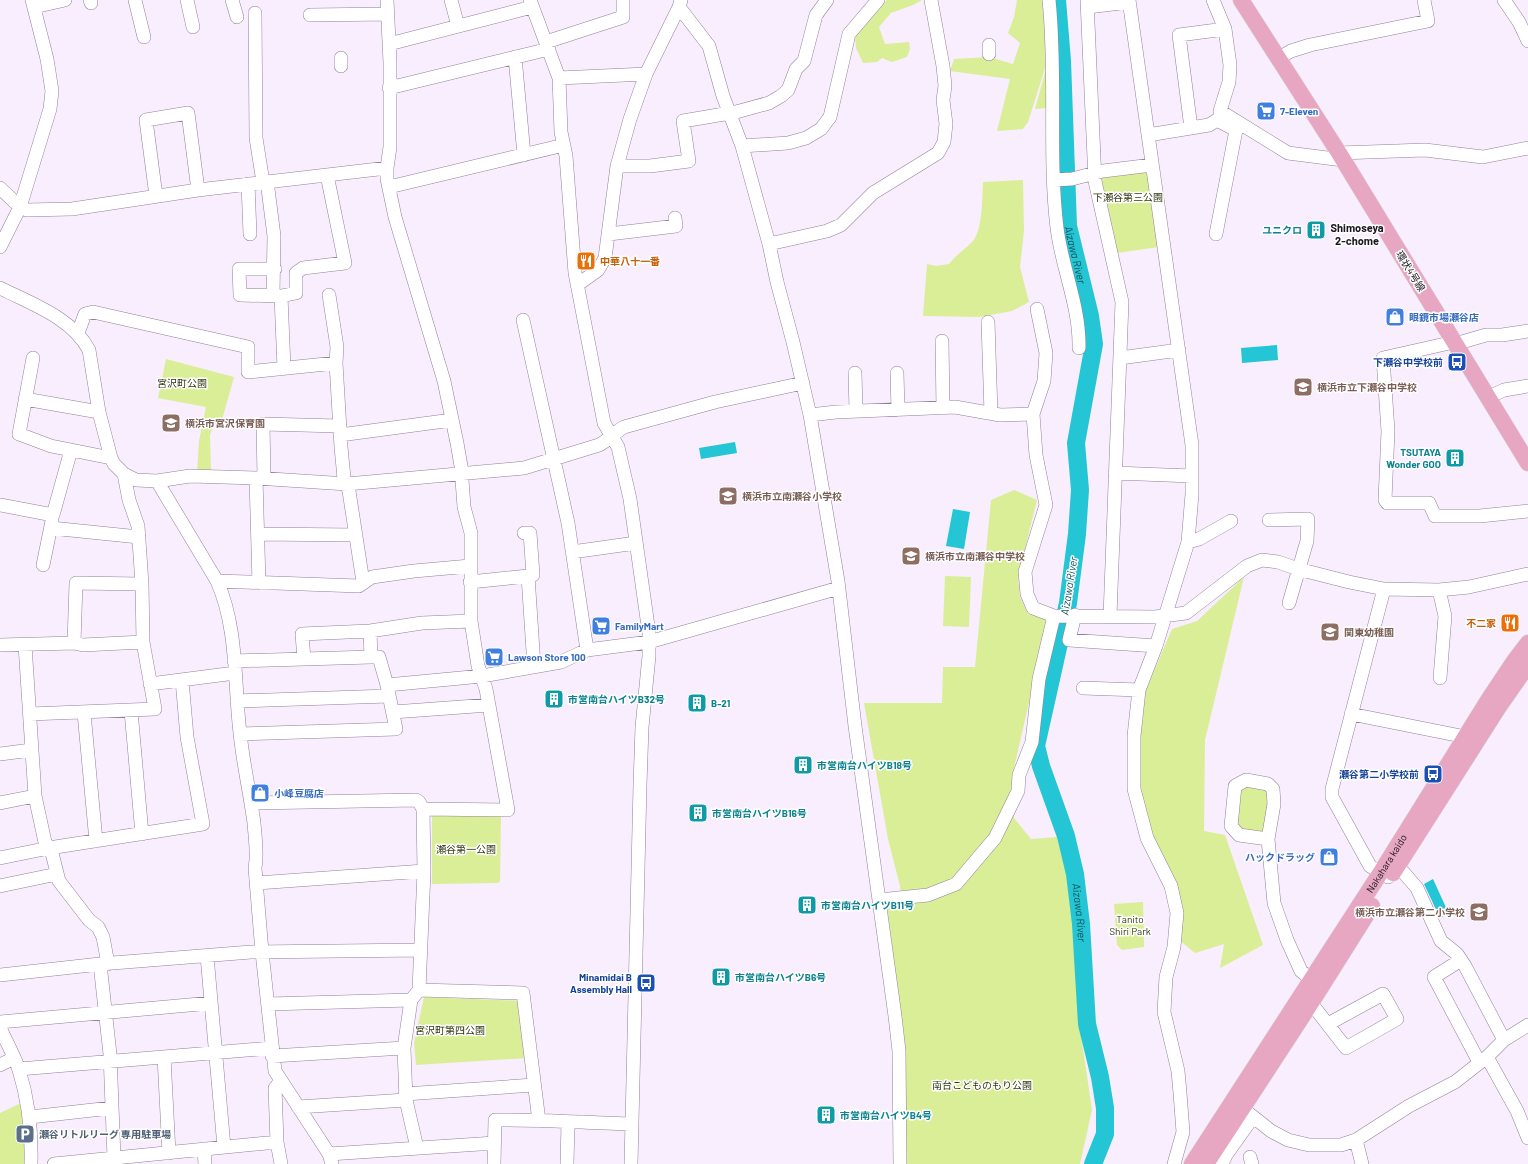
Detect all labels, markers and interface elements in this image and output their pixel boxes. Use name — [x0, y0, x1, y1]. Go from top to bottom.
supermarket icon: 7-Eleven — [1255, 100, 1277, 122]
place label: 7-Eleven — [1280, 105, 1318, 117]
park label: 下瀬谷第三公園 — [1093, 191, 1163, 203]
building icon: ユニクロ — [1305, 219, 1327, 241]
district label: Shimoseya 2-chome — [1331, 221, 1384, 247]
place label: ユニクロ — [1262, 224, 1302, 236]
water label: Aizawa River — [1062, 225, 1089, 286]
street label: 環状4号線 — [1394, 249, 1428, 293]
restaurant icon: 中華八十一番 — [575, 250, 597, 272]
place label: 中華八十一番 — [600, 255, 660, 267]
shop icon: 眼鏡市場瀬谷店 — [1384, 306, 1406, 328]
place label: 眼鏡市場瀬谷店 — [1409, 311, 1479, 323]
bus stop icon: 下瀬谷中学校前 — [1446, 351, 1468, 373]
place label: 下瀬谷中学校前 — [1373, 356, 1443, 368]
school or university icon: 横浜市立下瀬谷中学校 — [1292, 376, 1314, 398]
park label: 宮沢町公園 — [157, 377, 207, 389]
place label: 横浜市立下瀬谷中学校 — [1317, 381, 1417, 393]
school or university icon: 横浜市宮沢保育園 — [160, 412, 182, 434]
place label: 横浜市宮沢保育園 — [185, 417, 265, 429]
place label: TSUTAYA Wonder GOO — [1386, 446, 1441, 470]
building icon: TSUTAYA Wonder GOO — [1444, 447, 1466, 469]
school or university icon: 横浜市立南瀬谷小学校 — [717, 485, 739, 507]
place label: 横浜市立南瀬谷小学校 — [742, 490, 842, 502]
school or university icon: 横浜市立南瀬谷中学校 — [900, 545, 922, 567]
place label: 横浜市立南瀬谷中学校 — [925, 550, 1025, 562]
water label: Aizawa River — [1057, 555, 1080, 616]
restaurant icon: 不二家 — [1499, 612, 1521, 634]
supermarket icon: FamilyMart — [590, 615, 612, 637]
place label: 不二家 — [1466, 617, 1496, 629]
place label: FamilyMart — [615, 620, 664, 632]
school or university icon: 関東幼稚園 — [1319, 621, 1341, 643]
place label: 関東幼稚園 — [1344, 626, 1394, 638]
supermarket icon: Lawson Store 100 — [483, 646, 505, 668]
place label: Lawson Store 100 — [508, 651, 586, 663]
building icon: 市営南台ハイツB32号 — [543, 688, 565, 710]
building icon: B-21 — [686, 692, 708, 714]
place label: 市営南台ハイツB32号 — [568, 693, 665, 705]
place label: B-21 — [711, 697, 730, 709]
building icon: 市営南台ハイツB18号 — [792, 754, 814, 776]
place label: 市営南台ハイツB18号 — [817, 759, 912, 771]
bus stop icon: 瀬谷第二小学校前 — [1422, 763, 1444, 785]
place label: 瀬谷第二小学校前 — [1339, 768, 1419, 780]
shop icon: 小峰豆腐店 — [249, 782, 271, 804]
place label: 小峰豆腐店 — [274, 787, 324, 799]
building icon: 市営南台ハイツB16号 — [687, 802, 709, 824]
place label: 市営南台ハイツB16号 — [712, 807, 807, 819]
street label: Nakahara kaido — [1363, 832, 1409, 895]
park label: 瀬谷第一公園 — [436, 843, 496, 855]
shop icon: ハックドラッグ — [1318, 846, 1340, 868]
place label: ハックドラッグ — [1245, 851, 1315, 863]
water label: Aizawa River — [1070, 882, 1089, 943]
building icon: 市営南台ハイツB11号 — [796, 894, 818, 916]
place label: 市営南台ハイツB11号 — [821, 899, 914, 911]
school or university icon: 横浜市立瀬谷第二小学校 — [1468, 901, 1490, 923]
place label: 横浜市立瀬谷第二小学校 — [1355, 906, 1465, 918]
park label: Tanito Shiri Park — [1109, 913, 1151, 937]
building icon: 市営南台ハイツB6号 — [710, 966, 732, 988]
place label: Minamidai B Assembly Hall — [570, 971, 632, 995]
place label: 市営南台ハイツB6号 — [735, 971, 826, 983]
bus stop icon: Minamidai B Assembly Hall — [635, 972, 657, 994]
park label: 宮沢町第四公園 — [415, 1024, 485, 1036]
park label: 南台こどものもり公園 — [932, 1079, 1032, 1091]
building icon: 市営南台ハイツB4号 — [815, 1104, 837, 1126]
place label: 市営南台ハイツB4号 — [840, 1109, 932, 1121]
parking icon: 瀬谷リトルリーグ 専用駐車場 — [14, 1123, 36, 1145]
place label: 瀬谷リトルリーグ 専用駐車場 — [39, 1128, 171, 1140]

